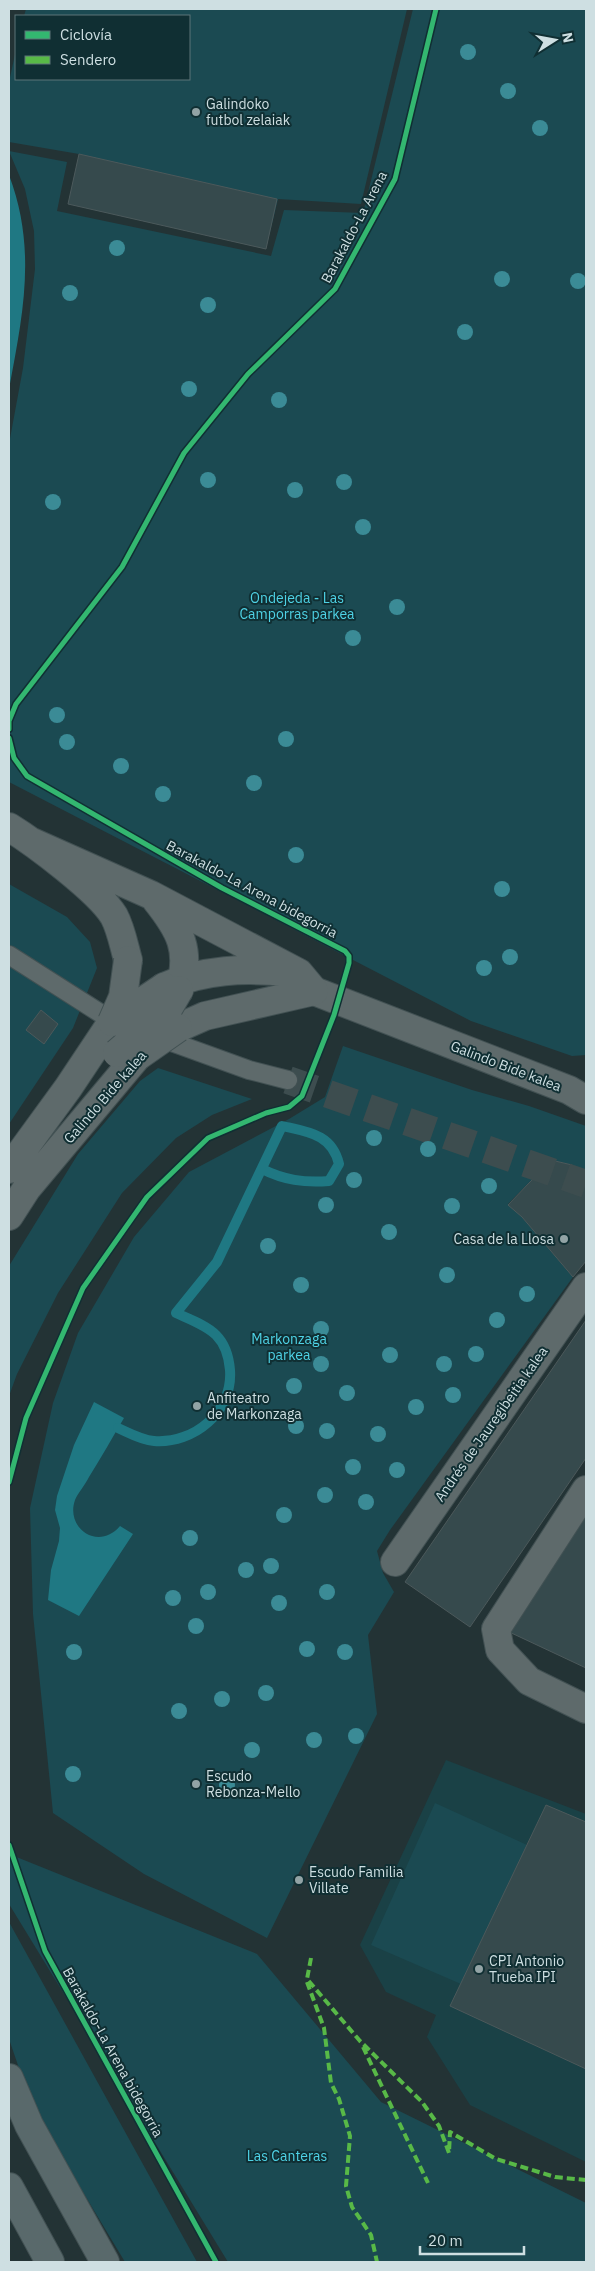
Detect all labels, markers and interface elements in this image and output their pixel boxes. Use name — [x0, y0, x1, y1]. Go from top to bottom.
legend — [15, 15, 190, 80]
north arrow — [530, 15, 580, 65]
text: Ciclovía — [60, 25, 112, 44]
text: N — [558, 31, 578, 44]
text: Sendero — [60, 50, 116, 69]
place label: Galindoko futbol zelaiak — [206, 95, 291, 129]
marker: Galindoko futbol zelaiak — [190, 106, 202, 118]
street label: Barakaldo-La Arena — [317, 167, 391, 286]
park label: Ondejeda - Las Camporras parkea — [239, 589, 355, 623]
street label: Barakaldo-La Arena bidegorria — [163, 836, 341, 942]
street label: Galindo Bide kalea — [448, 1037, 564, 1096]
street label: Galindo Bide kalea — [60, 1046, 151, 1147]
place label: Casa de la Llosa — [454, 1230, 555, 1248]
marker: Casa de la Llosa — [558, 1233, 570, 1245]
park label: Markonzaga parkea — [251, 1330, 327, 1364]
street label: Andrés de Jauregibeitia kalea — [430, 1342, 552, 1505]
place label: Anfiteatro de Markonzaga — [207, 1389, 302, 1423]
marker: Anfiteatro de Markonzaga — [191, 1400, 203, 1412]
place label: Escudo Rebonza-Mello — [206, 1767, 300, 1801]
marker: Escudo Rebonza-Mello — [190, 1778, 202, 1790]
place label: Escudo Familia Villate — [309, 1863, 404, 1897]
marker: Escudo Familia Villate — [293, 1874, 305, 1886]
place label: CPI Antonio Trueba IPI — [489, 1952, 564, 1986]
marker: CPI Antonio Trueba IPI — [473, 1963, 485, 1975]
street label: Barakaldo-La Arena bidegorria — [59, 1964, 168, 2141]
park label: Las Canteras — [247, 2147, 328, 2165]
scale bar — [420, 2224, 524, 2256]
text: 20 m — [428, 2231, 463, 2250]

